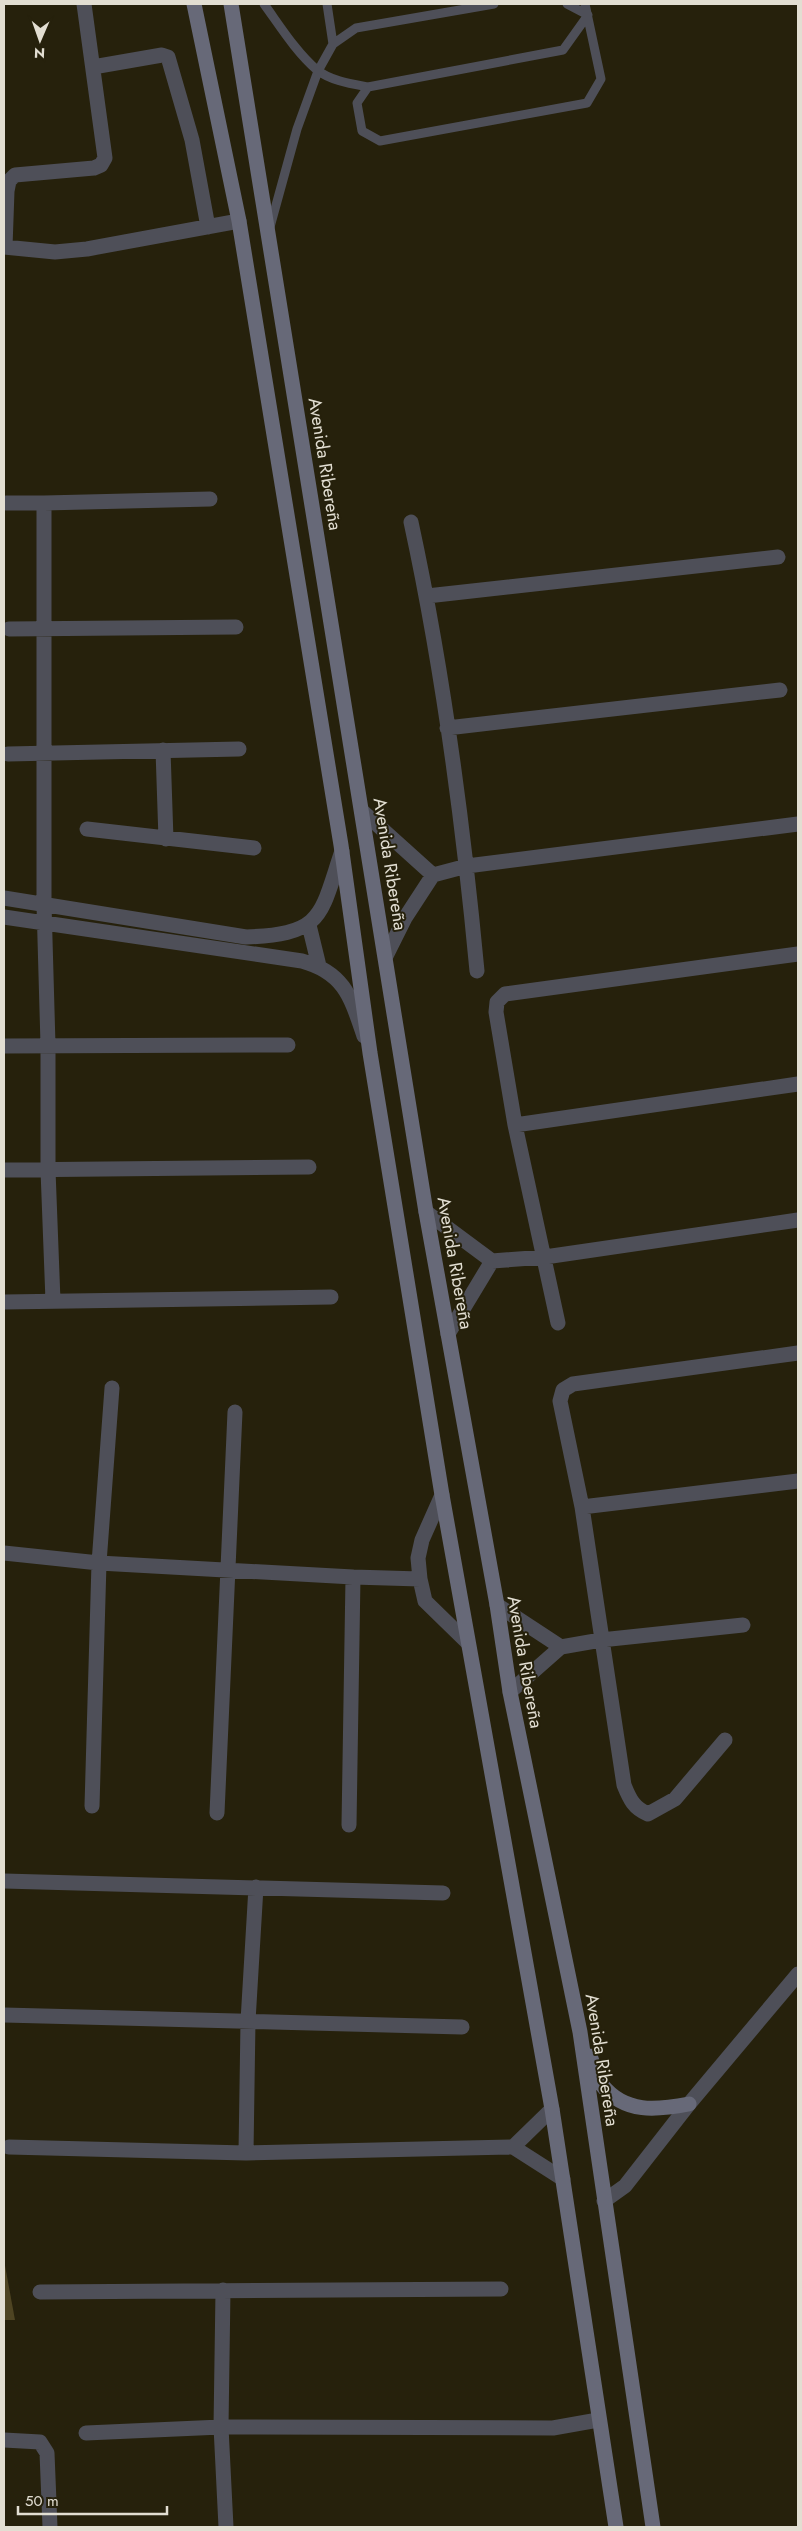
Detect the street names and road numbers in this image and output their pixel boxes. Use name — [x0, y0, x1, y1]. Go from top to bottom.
street label: Avenida Ribereña — [302, 396, 348, 532]
street label: Avenida Ribereña — [367, 796, 413, 932]
street label: Avenida Ribereña — [431, 1195, 479, 1331]
street label: Avenida Ribereña — [501, 1594, 549, 1730]
street label: Avenida Ribereña — [579, 1992, 625, 2128]

